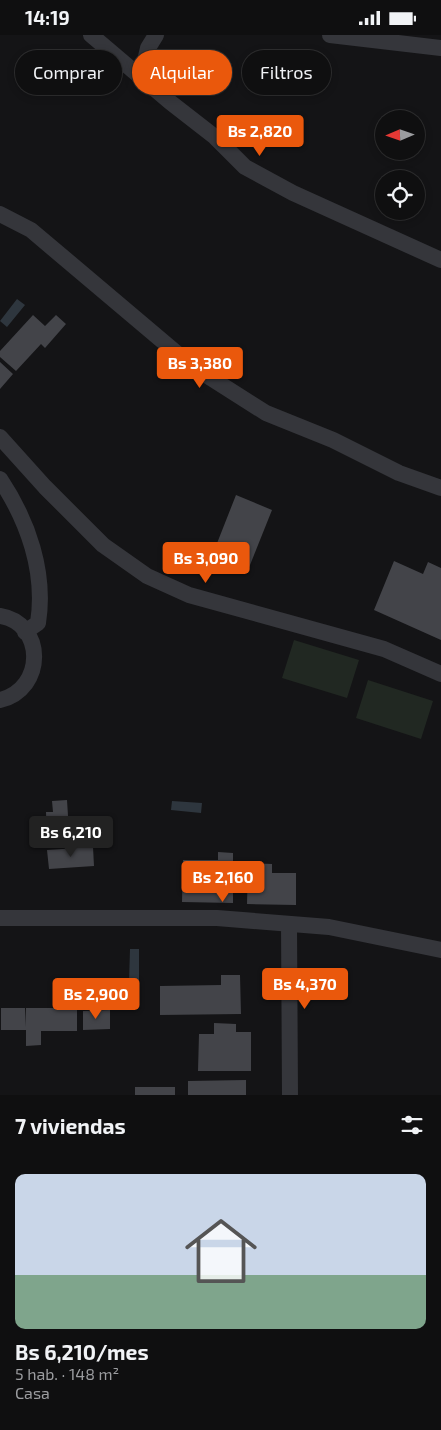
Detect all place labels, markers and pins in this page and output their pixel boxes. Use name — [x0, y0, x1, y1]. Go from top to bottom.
pin: Bs 2,820 — [208, 115, 312, 157]
pin: Bs 3,380 — [148, 347, 252, 389]
pin: Bs 3,090 — [154, 541, 258, 584]
pin: Bs 6,210 — [19, 815, 123, 858]
pin: Bs 2,160 — [171, 861, 275, 903]
pin: Bs 4,370 — [253, 967, 357, 1010]
pin: Bs 2,900 — [44, 977, 148, 1020]

